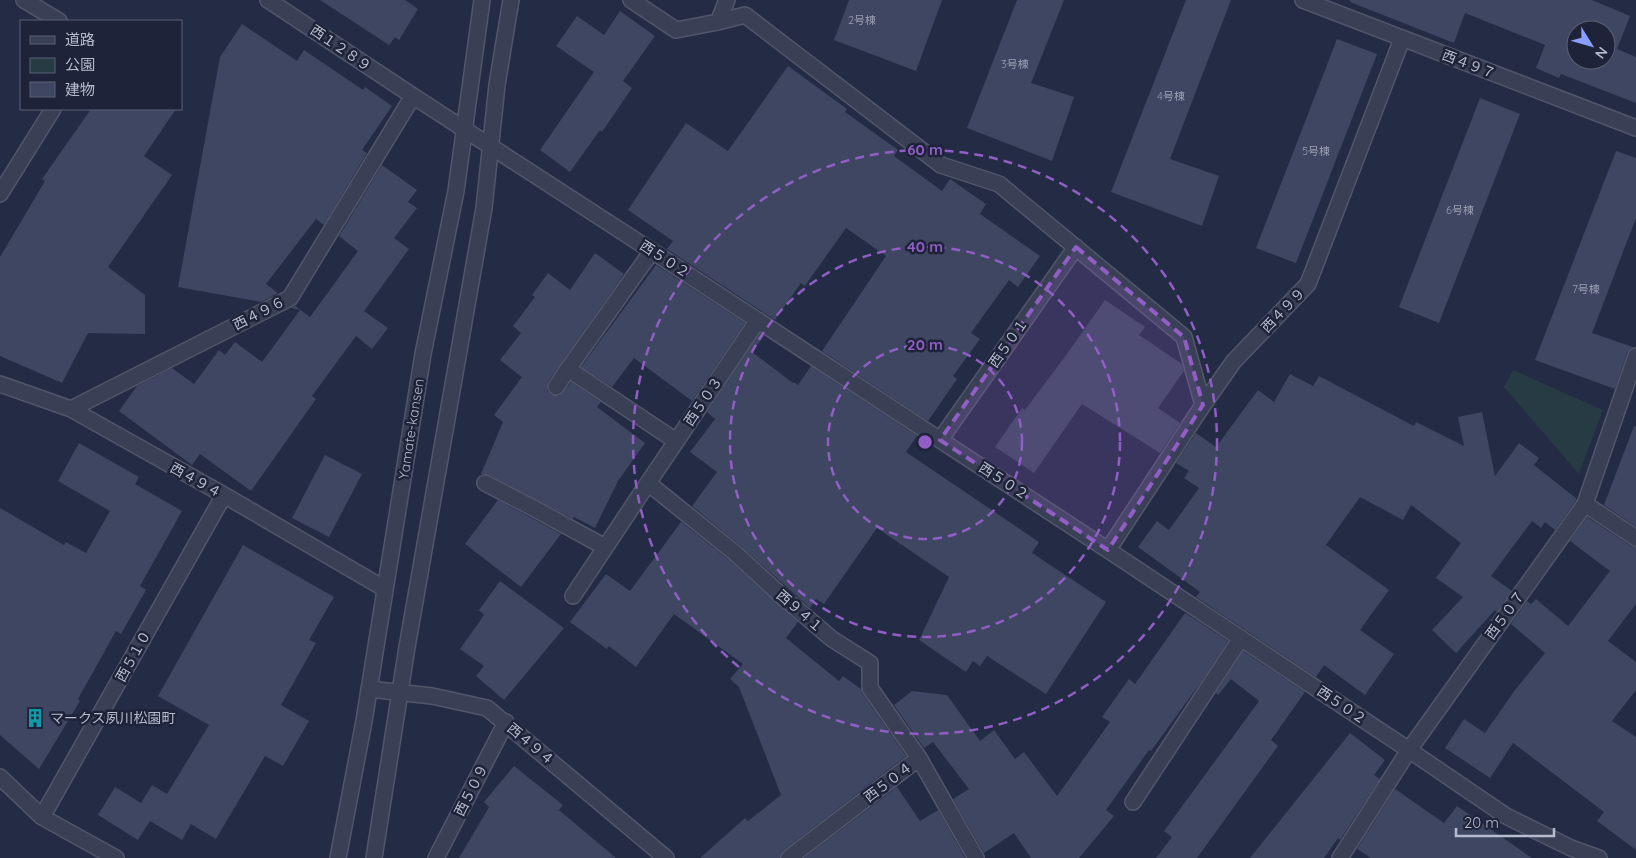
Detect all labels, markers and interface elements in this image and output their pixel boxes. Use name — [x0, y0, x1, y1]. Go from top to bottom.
house number: 2号棟 — [848, 13, 876, 27]
legend — [20, 20, 182, 110]
north arrow — [1566, 20, 1616, 70]
street label: 西１２８９ — [307, 21, 375, 75]
text: 道路 — [65, 30, 95, 49]
text: N — [1591, 43, 1612, 62]
street label: 西４９７ — [1440, 46, 1498, 82]
text: 公園 — [65, 55, 95, 74]
house number: 3号棟 — [1001, 57, 1029, 71]
text: 建物 — [65, 80, 95, 99]
house number: 4号棟 — [1157, 89, 1185, 103]
text: 60 m — [907, 140, 943, 159]
house number: 5号棟 — [1302, 144, 1330, 158]
house number: 6号棟 — [1446, 203, 1474, 217]
street label: 西５０２ — [637, 236, 693, 282]
text: 40 m — [907, 237, 943, 256]
house number: 7号棟 — [1572, 282, 1600, 296]
street label: 西４９９ — [1257, 284, 1309, 336]
street label: 西４９６ — [230, 292, 288, 334]
street label: 西５０１ — [985, 315, 1031, 371]
text: 20 m — [907, 335, 943, 354]
street label: 西５０３ — [680, 373, 726, 429]
street label: Yamate-kansen — [394, 377, 428, 481]
centre of rings — [916, 433, 934, 451]
street label: 西５０２ — [976, 458, 1032, 504]
street label: 西４９４ — [167, 459, 225, 501]
street label: 西９４１ — [773, 586, 827, 636]
street label: 西５０７ — [1481, 587, 1529, 643]
street label: 西５１０ — [112, 627, 154, 685]
street label: 西５０２ — [1314, 682, 1370, 728]
building icon: マークス夙川松園町 — [24, 707, 46, 729]
place label: マークス夙川松園町 — [50, 709, 176, 727]
street label: 西４９４ — [504, 719, 558, 769]
street label: 西５０４ — [860, 758, 916, 806]
street label: 西５０９ — [450, 761, 492, 819]
scale bar — [1456, 806, 1554, 838]
text: 20 m — [1464, 813, 1499, 832]

